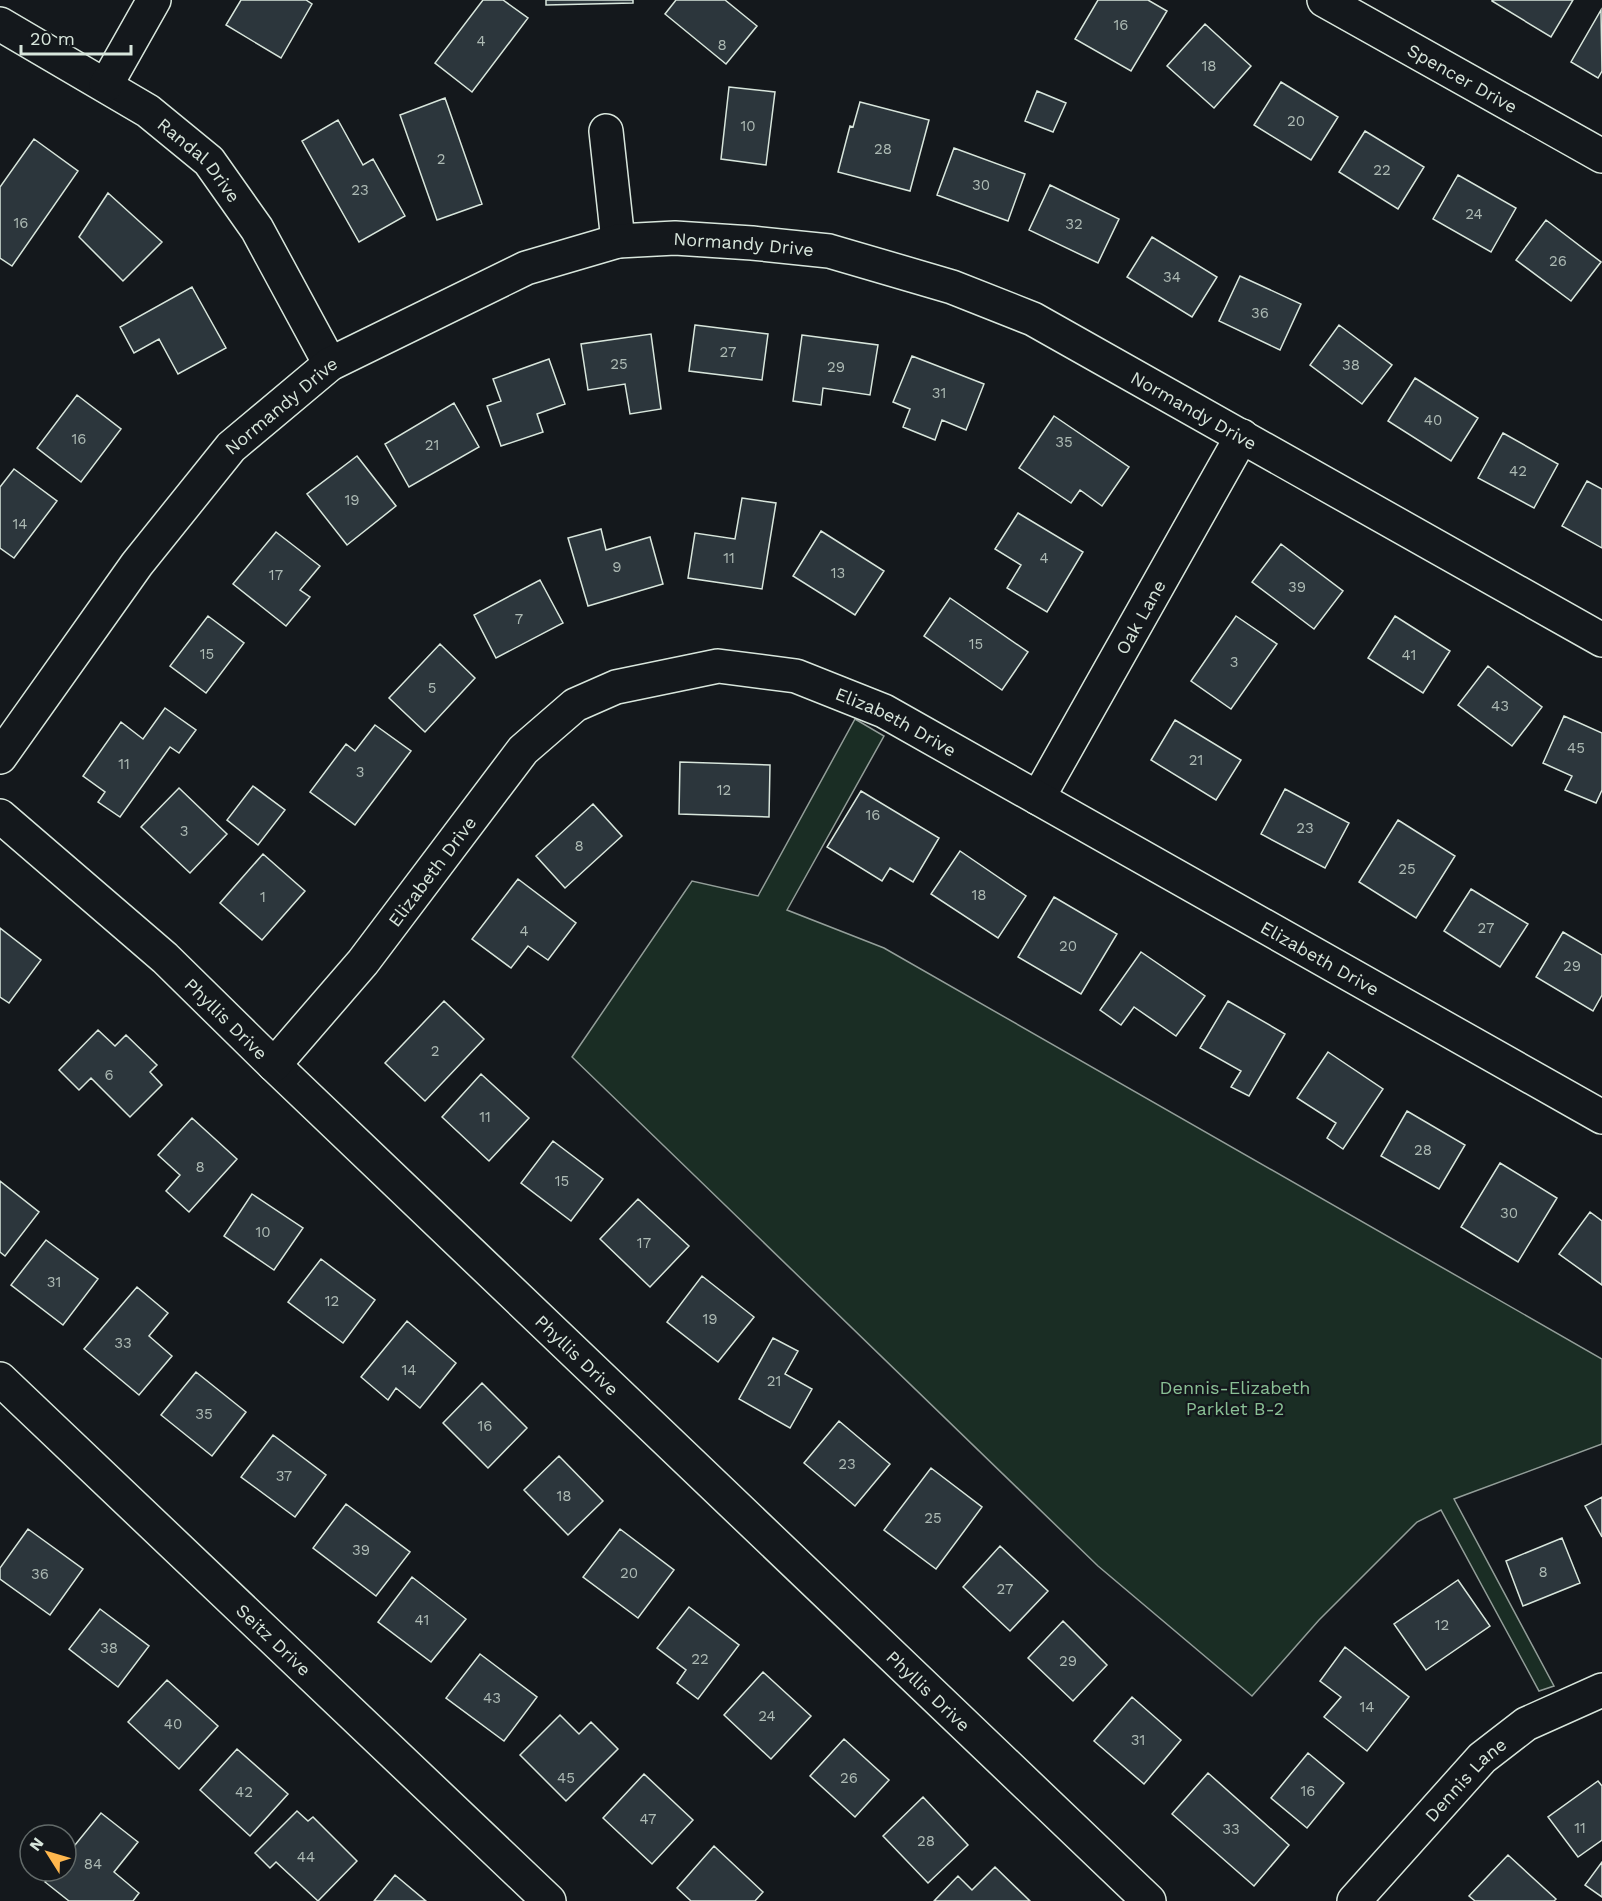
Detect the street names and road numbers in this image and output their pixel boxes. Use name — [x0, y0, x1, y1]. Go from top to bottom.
street label: Spencer Drive — [1404, 39, 1521, 117]
street label: Randal Drive — [154, 113, 245, 206]
street label: Normandy Drive — [673, 227, 815, 260]
street label: Normandy Drive — [220, 352, 340, 458]
street label: Normandy Drive — [1128, 366, 1261, 454]
street label: Oak Lane — [1111, 576, 1169, 658]
street label: Elizabeth Drive — [833, 682, 960, 760]
street label: Elizabeth Drive — [383, 812, 480, 930]
street label: Elizabeth Drive — [1257, 916, 1383, 1000]
street label: Phyllis Drive — [181, 973, 272, 1064]
street label: Phyllis Drive — [531, 1310, 623, 1400]
street label: Seitz Drive — [232, 1599, 316, 1680]
street label: Phyllis Drive — [883, 1646, 975, 1735]
street label: Dennis Lane — [1420, 1733, 1510, 1826]

